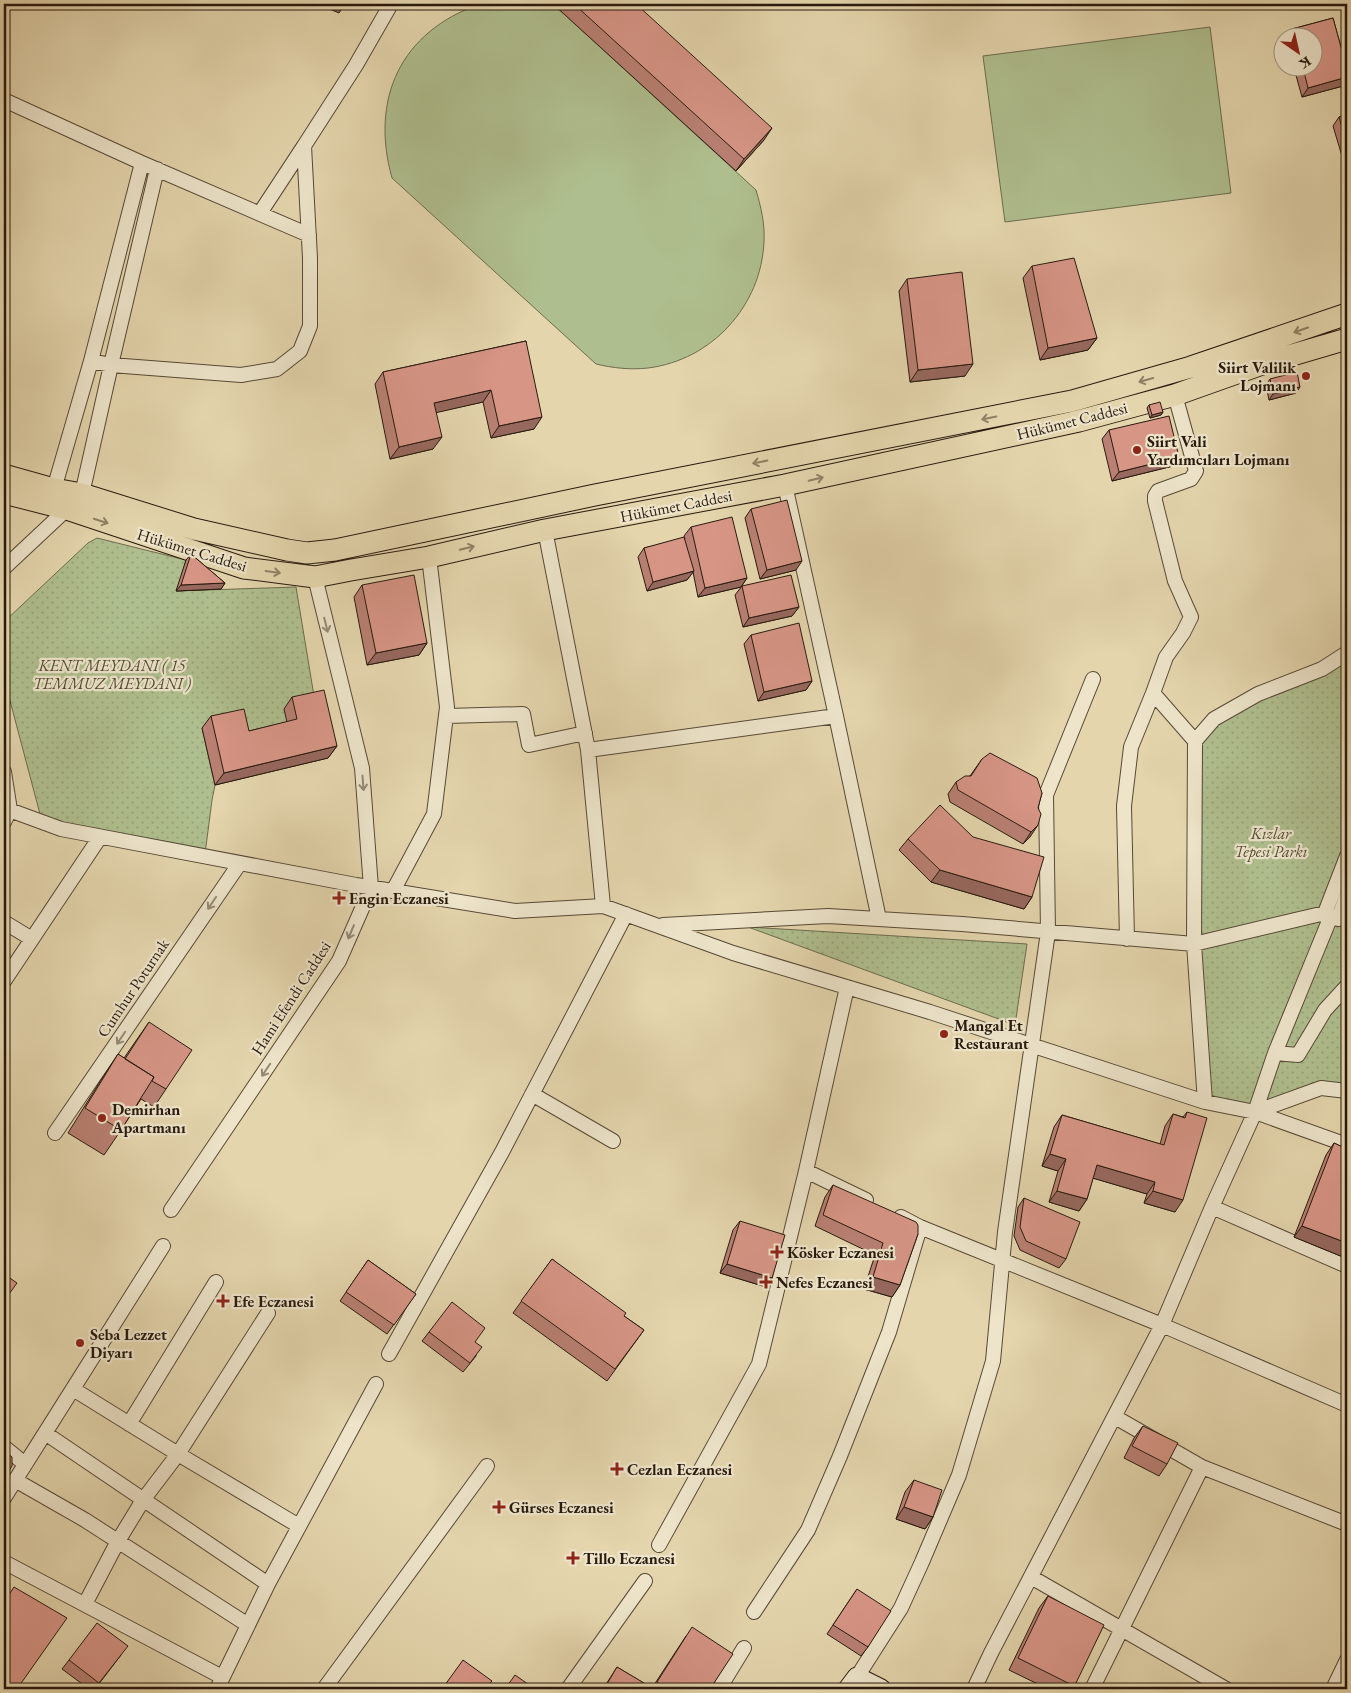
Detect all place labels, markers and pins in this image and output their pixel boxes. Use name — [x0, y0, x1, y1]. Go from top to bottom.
place label: Siirt Valilik Lojmanı — [1218, 357, 1296, 396]
marker: Siirt Valilik Lojmanı — [1300, 370, 1312, 382]
place label: Siirt Vali Yardımcıları Lojmanı — [1147, 431, 1290, 470]
marker: Siirt Vali Yardımcıları Lojmanı — [1131, 444, 1143, 456]
place label: Engin Eczanesi — [349, 888, 449, 909]
marker: Engin Eczanesi — [333, 892, 345, 904]
place label: Mangal Et Restaurant — [954, 1015, 1029, 1054]
marker: Mangal Et Restaurant — [938, 1028, 950, 1040]
place label: Demirhan Apartmanı — [111, 1099, 186, 1138]
marker: Demirhan Apartmanı — [96, 1112, 108, 1124]
place label: Kösker Eczanesi — [787, 1242, 894, 1263]
marker: Kösker Eczanesi — [771, 1246, 783, 1258]
place label: Nefes Eczanesi — [776, 1272, 873, 1293]
marker: Nefes Eczanesi — [760, 1276, 772, 1288]
place label: Efe Eczanesi — [233, 1291, 314, 1312]
marker: Efe Eczanesi — [217, 1295, 229, 1307]
place label: Seba Lezzet Diyarı — [90, 1324, 167, 1363]
marker: Seba Lezzet Diyarı — [74, 1337, 86, 1349]
place label: Cezlan Eczanesi — [627, 1459, 733, 1480]
marker: Cezlan Eczanesi — [611, 1463, 623, 1475]
place label: Gürses Eczanesi — [509, 1497, 614, 1518]
marker: Gürses Eczanesi — [493, 1501, 505, 1513]
place label: Tillo Eczanesi — [583, 1548, 675, 1569]
marker: Tillo Eczanesi — [567, 1552, 579, 1564]

